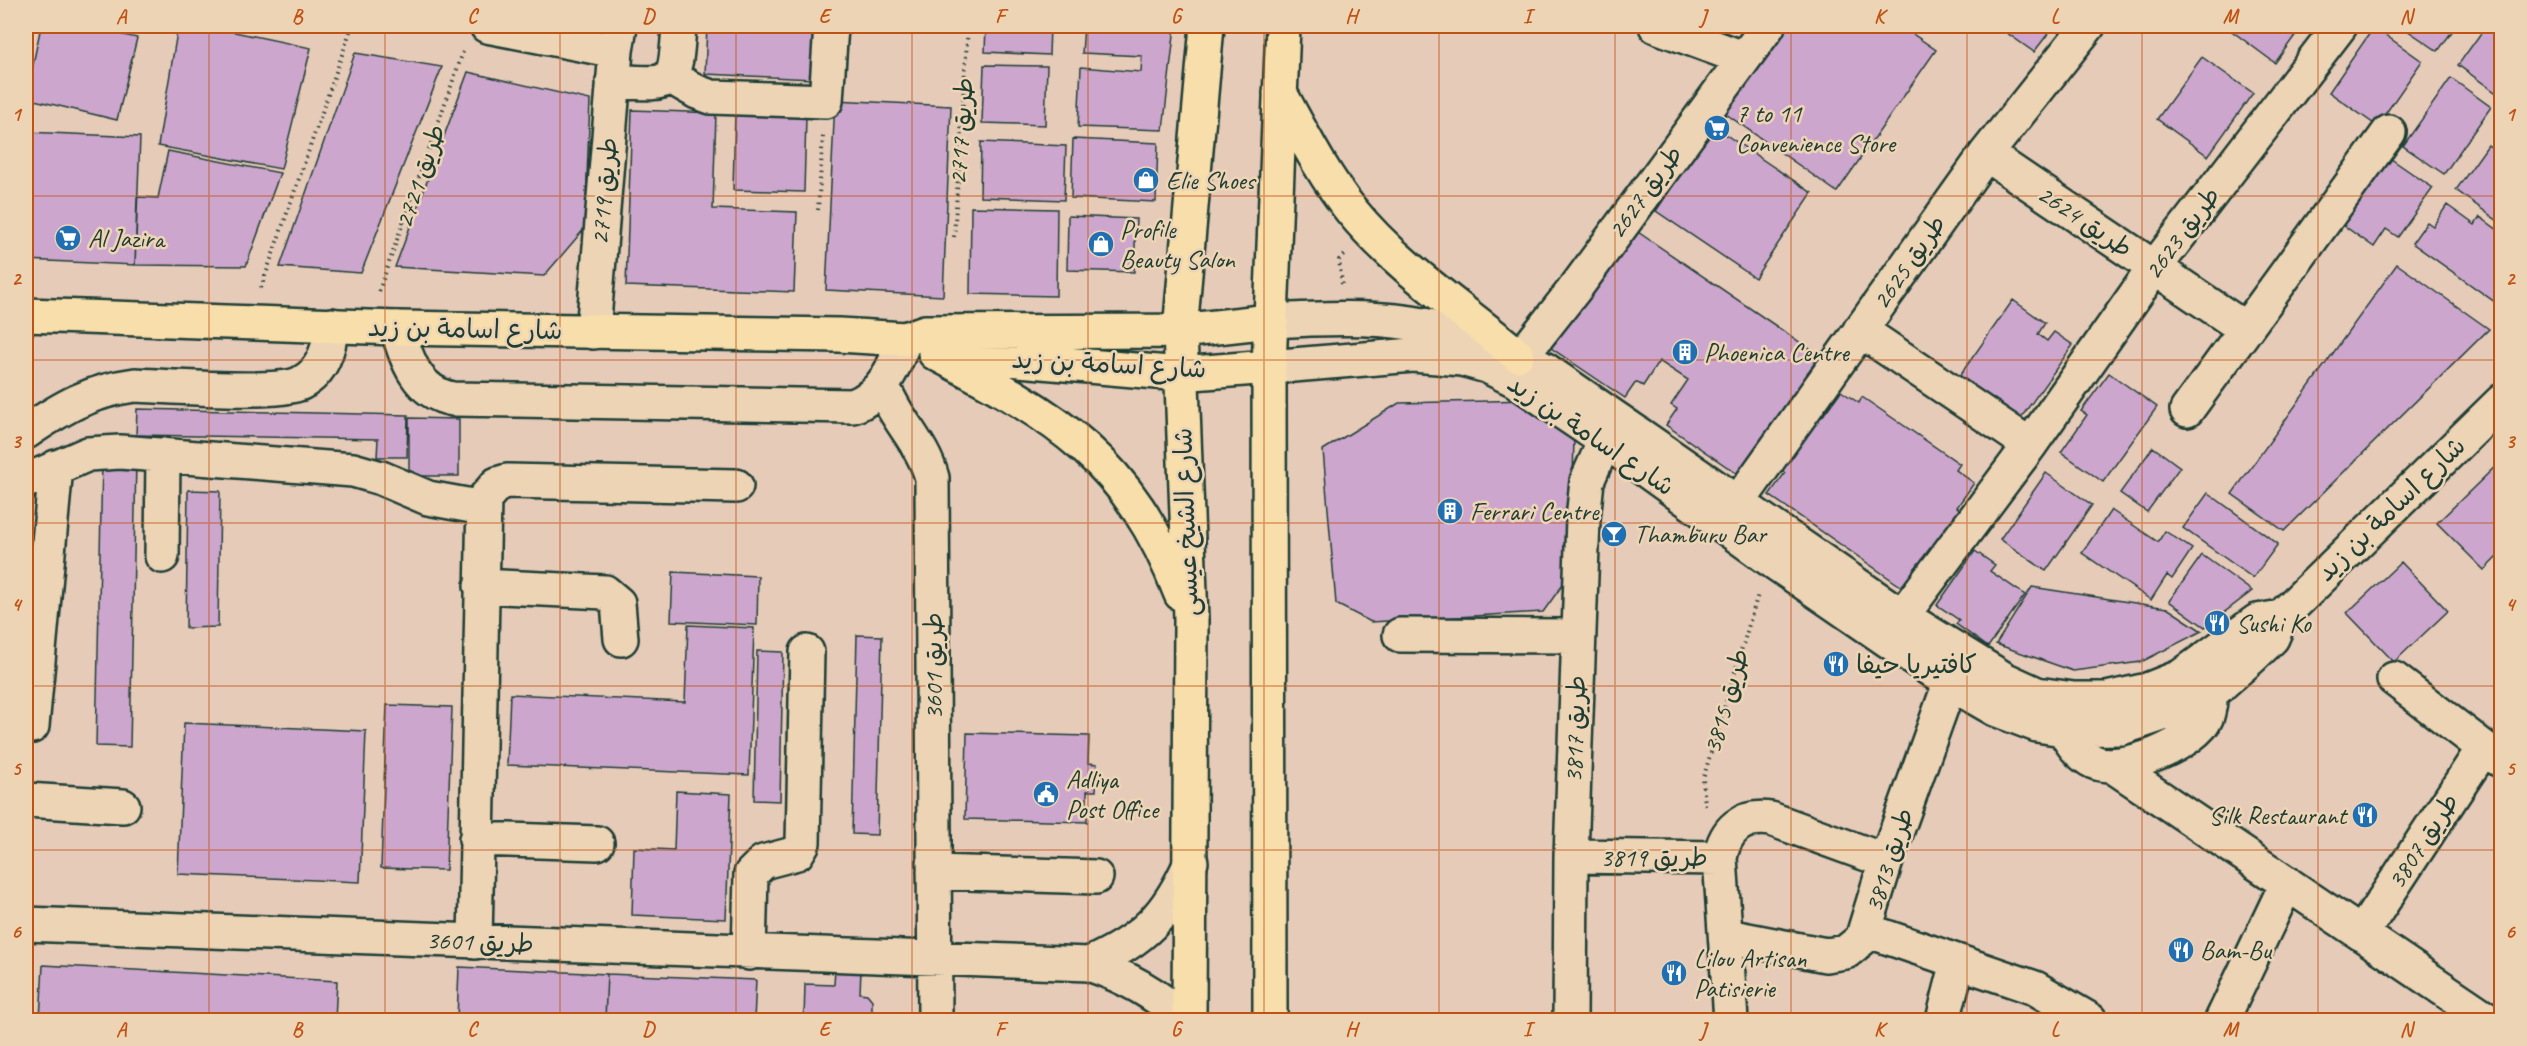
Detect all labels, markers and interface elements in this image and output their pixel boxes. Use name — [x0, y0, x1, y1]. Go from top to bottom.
text: A — [116, 4, 128, 29]
text: B — [292, 4, 304, 29]
text: C — [467, 4, 479, 29]
text: D — [642, 4, 656, 29]
text: E — [819, 4, 833, 29]
text: F — [995, 4, 1009, 29]
text: G — [1171, 4, 1184, 29]
text: H — [1345, 4, 1360, 29]
text: I — [1523, 4, 1536, 29]
text: J — [1698, 4, 1710, 29]
text: K — [1874, 4, 1888, 29]
text: L — [2051, 4, 2061, 29]
text: M — [2223, 4, 2240, 29]
text: N — [2400, 4, 2416, 29]
street label: طريق 2717 — [941, 76, 981, 186]
place label: 7 to 11 Convenience Store — [1736, 97, 1898, 160]
text: 1 — [12, 102, 23, 127]
text: 1 — [2506, 102, 2517, 127]
supermarket icon: 7 to 11 Convenience Store — [1702, 113, 1732, 143]
street label: طريق 2721 — [387, 120, 453, 232]
street label: طريق 2719 — [583, 136, 625, 246]
street label: طريق 2627 — [1600, 139, 1690, 245]
place label: Elie Shoes — [1166, 164, 1257, 197]
shop icon: Elie Shoes — [1131, 165, 1161, 195]
street label: طريق 2624 — [2031, 177, 2139, 265]
street label: طريق 2623 — [2136, 180, 2228, 286]
street label: طريق 2625 — [1865, 208, 1953, 316]
place label: Profile Beauty Salon — [1120, 213, 1236, 276]
place label: Al Jazira — [88, 222, 166, 255]
supermarket icon: Al Jazira — [53, 223, 83, 253]
shop icon: Profile Beauty Salon — [1086, 229, 1116, 259]
text: 2 — [12, 266, 23, 291]
text: 2 — [2506, 266, 2517, 291]
street label: شارع اسامة بن زيد — [367, 311, 563, 348]
place label: Phoenica Centre — [1704, 336, 1850, 369]
building icon: Phoenica Centre — [1670, 337, 1700, 367]
street label: شارع اسامة بن زيد — [1011, 342, 1207, 387]
street label: شارع اسامة بن زيد — [1500, 367, 1681, 504]
street label: شارع الشيخ عيسى — [1166, 427, 1207, 617]
text: 3 — [12, 429, 23, 454]
street label: شارع اسامة بن زيد — [2309, 429, 2473, 589]
text: 3 — [2506, 429, 2517, 454]
place label: Ferrari Centre — [1470, 495, 1600, 528]
building icon: Ferrari Centre — [1435, 496, 1465, 526]
place label: Thamburu Bar — [1634, 518, 1768, 551]
bar icon: Thamburu Bar — [1599, 519, 1629, 549]
text: 4 — [12, 592, 24, 617]
text: 4 — [2506, 592, 2518, 617]
place label: Sushi Ko — [2236, 607, 2313, 640]
restaurant icon: Sushi Ko — [2202, 608, 2232, 638]
street label: طريق 3601 — [917, 612, 950, 720]
street label: طريق 3815 — [1695, 645, 1757, 757]
place label: كافتيريا حيفا — [1856, 648, 1977, 681]
restaurant icon: كافتيريا حيفا — [1821, 649, 1851, 679]
street label: طريق 3817 — [1557, 675, 1593, 783]
text: 5 — [12, 756, 23, 781]
text: 5 — [2506, 756, 2517, 781]
place label: Adliya Post Office — [1066, 763, 1161, 826]
public building icon: Adliya Post Office — [1031, 779, 1061, 809]
street label: طريق 3807 — [2380, 787, 2466, 895]
place label: Silk Restaurant — [2209, 799, 2348, 832]
restaurant icon: Silk Restaurant — [2350, 800, 2380, 830]
street label: طريق 3813 — [1857, 804, 1921, 916]
street label: طريق 3819 — [1600, 841, 1708, 874]
text: 6 — [11, 919, 22, 944]
text: 6 — [2505, 919, 2516, 944]
street label: طريق 3601 — [426, 924, 534, 960]
place label: Bam-Bu — [2200, 934, 2272, 967]
restaurant icon: Bam-Bu — [2166, 935, 2196, 965]
place label: Lilou Artisan Patisierie — [1694, 942, 1807, 1005]
restaurant icon: Lilou Artisan Patisierie — [1659, 958, 1689, 988]
text: A — [116, 1017, 128, 1042]
text: B — [292, 1017, 304, 1042]
text: C — [467, 1017, 479, 1042]
text: D — [642, 1017, 656, 1042]
text: E — [819, 1017, 833, 1042]
text: F — [995, 1017, 1009, 1042]
text: G — [1171, 1017, 1184, 1042]
text: H — [1345, 1017, 1360, 1042]
text: I — [1523, 1017, 1536, 1042]
text: J — [1698, 1017, 1710, 1042]
text: K — [1874, 1017, 1888, 1042]
text: L — [2051, 1017, 2061, 1042]
text: M — [2223, 1017, 2240, 1042]
text: N — [2400, 1017, 2416, 1042]

